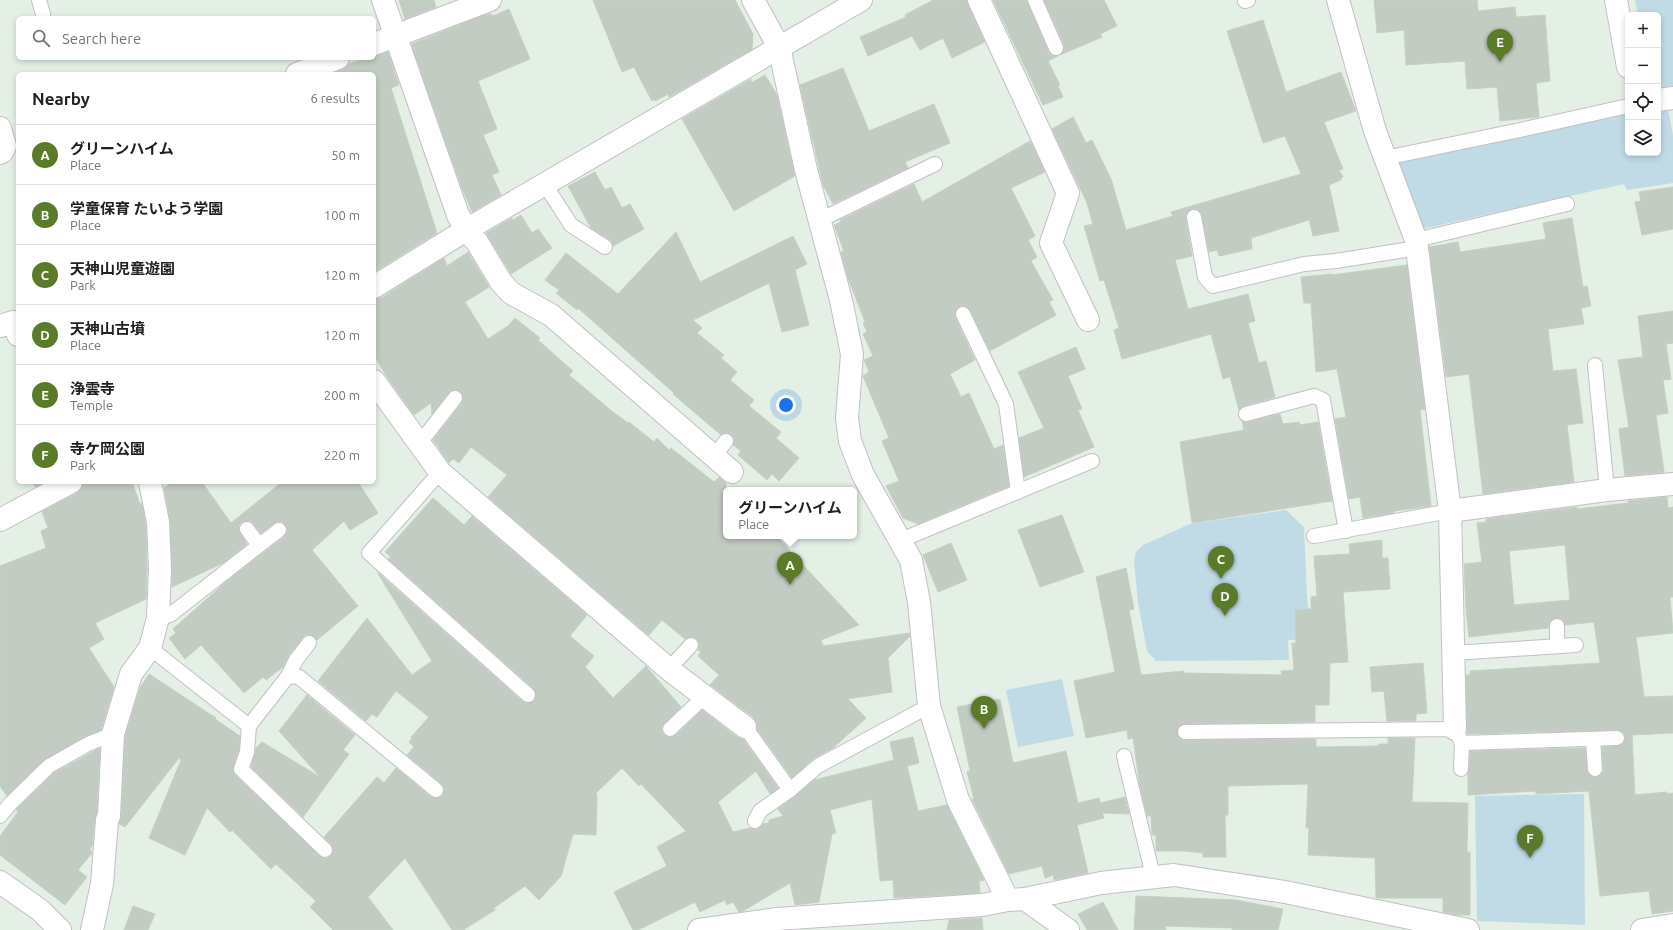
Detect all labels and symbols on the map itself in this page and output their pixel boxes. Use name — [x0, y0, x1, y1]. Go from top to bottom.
pin: E — [1487, 29, 1513, 62]
your location — [776, 395, 796, 415]
pin: C — [1208, 546, 1234, 579]
pin: A — [777, 552, 803, 585]
pin: D — [1212, 583, 1238, 616]
pin: B — [971, 696, 997, 729]
pin: F — [1517, 825, 1543, 858]

